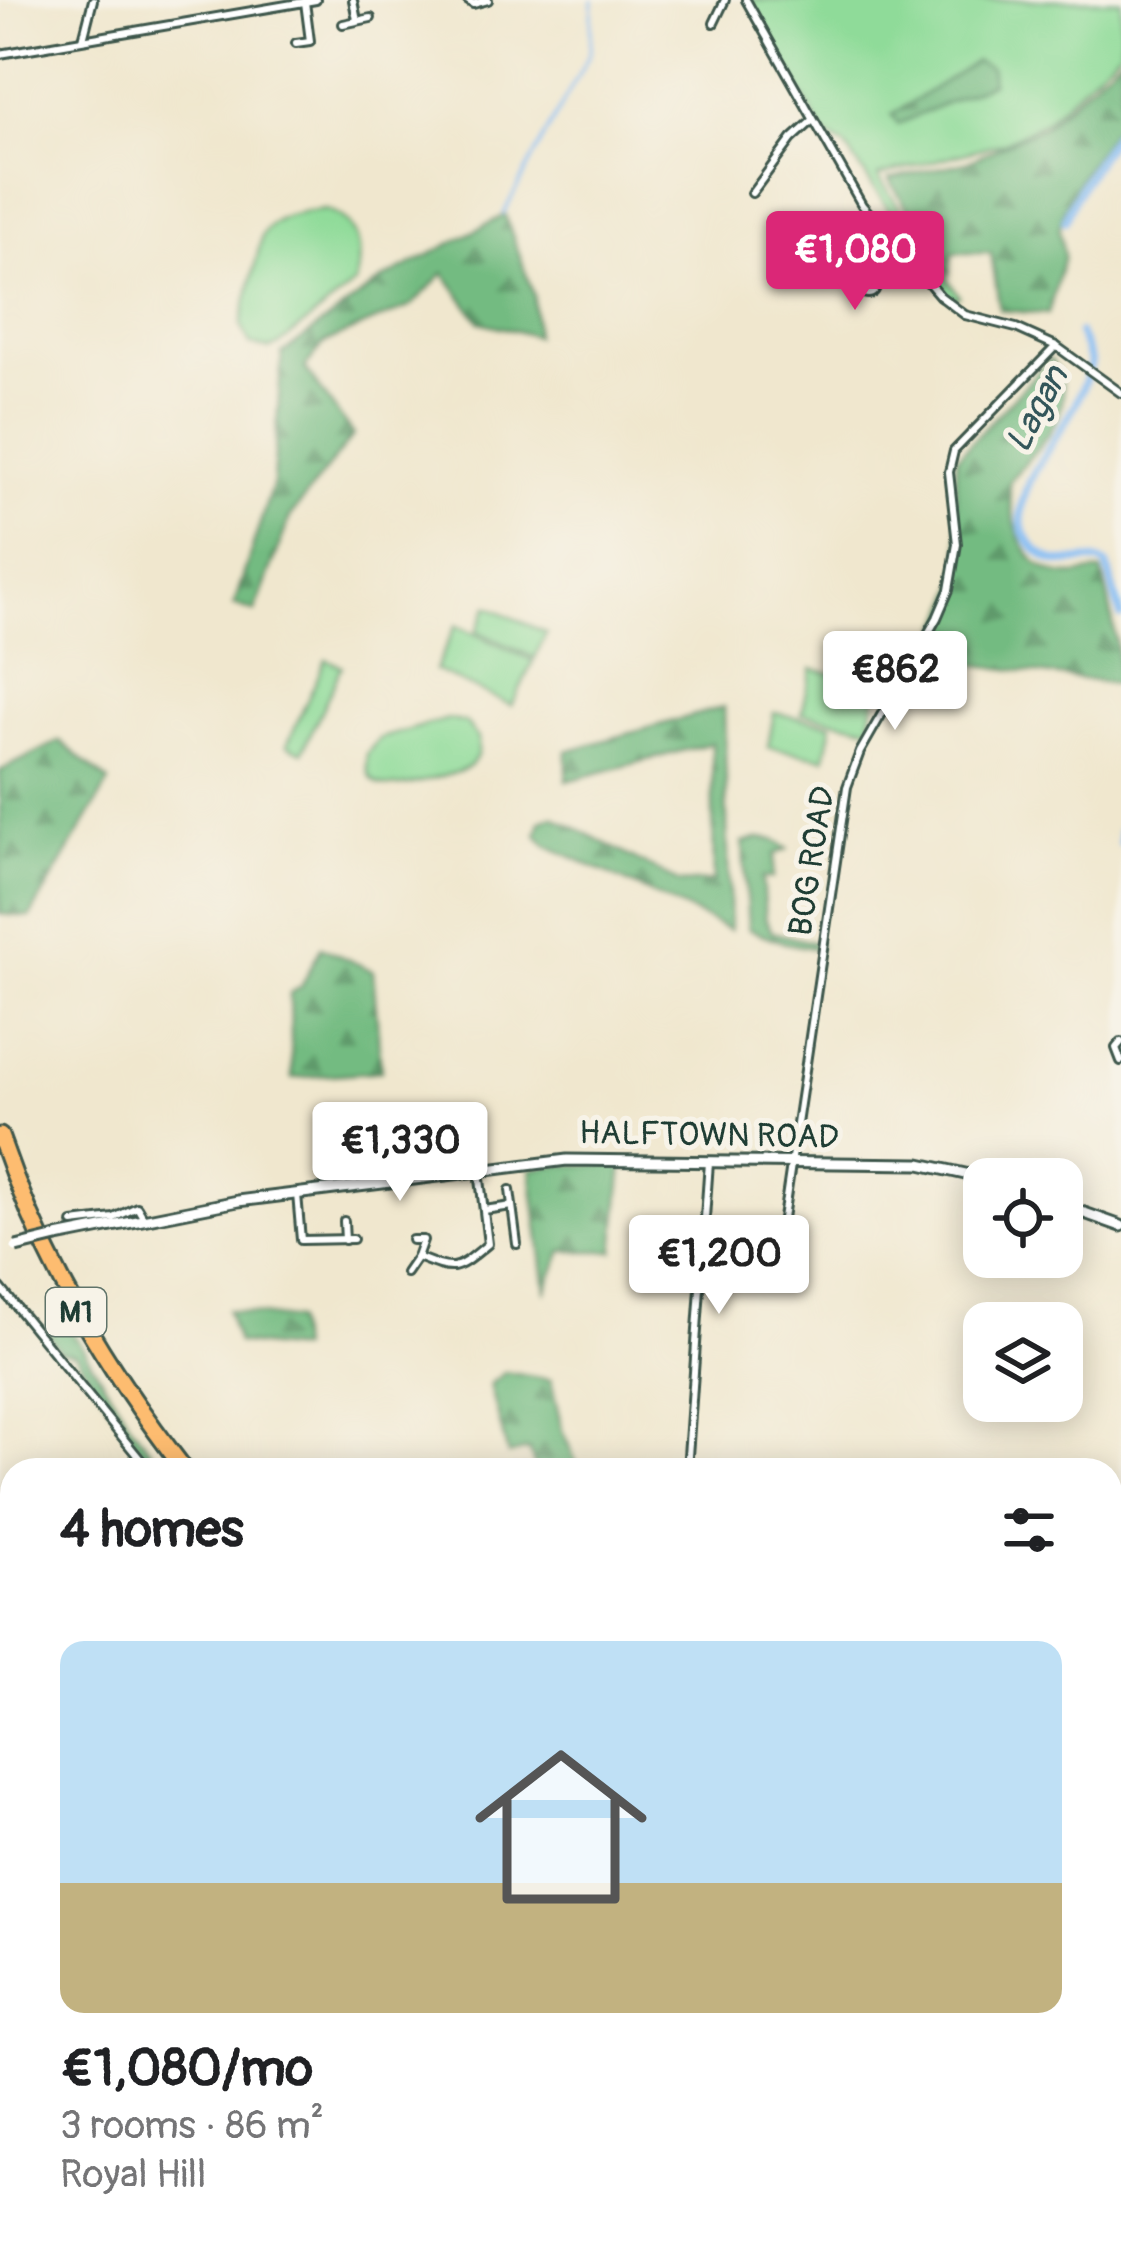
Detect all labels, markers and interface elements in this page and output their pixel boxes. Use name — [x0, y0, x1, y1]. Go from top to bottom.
pin: €1,080 — [757, 211, 953, 313]
text: €1,080 — [793, 225, 917, 274]
water label: Lagan — [996, 357, 1079, 460]
pin: €862 — [824, 631, 966, 733]
text: €862 — [850, 645, 940, 694]
street label: BOG ROAD — [780, 783, 844, 939]
pin: €1,330 — [302, 1102, 498, 1204]
street label: HALFTOWN ROAD — [579, 1112, 839, 1158]
text: €1,330 — [339, 1116, 461, 1165]
map controls — [963, 1158, 1083, 1422]
button: locate — [963, 1158, 1083, 1278]
pin: €1,200 — [621, 1215, 817, 1317]
text: €1,200 — [656, 1229, 782, 1278]
road number: M1 — [46, 1288, 106, 1336]
button: layers — [963, 1302, 1083, 1422]
icon: filters — [996, 1497, 1062, 1563]
text: 4 homes — [60, 1498, 244, 1562]
icon: home — [453, 1719, 669, 1935]
text: €1,080/mo — [60, 2037, 313, 2101]
text: 3 rooms · 86 m² — [60, 2101, 324, 2150]
text: Royal Hill — [60, 2150, 206, 2199]

